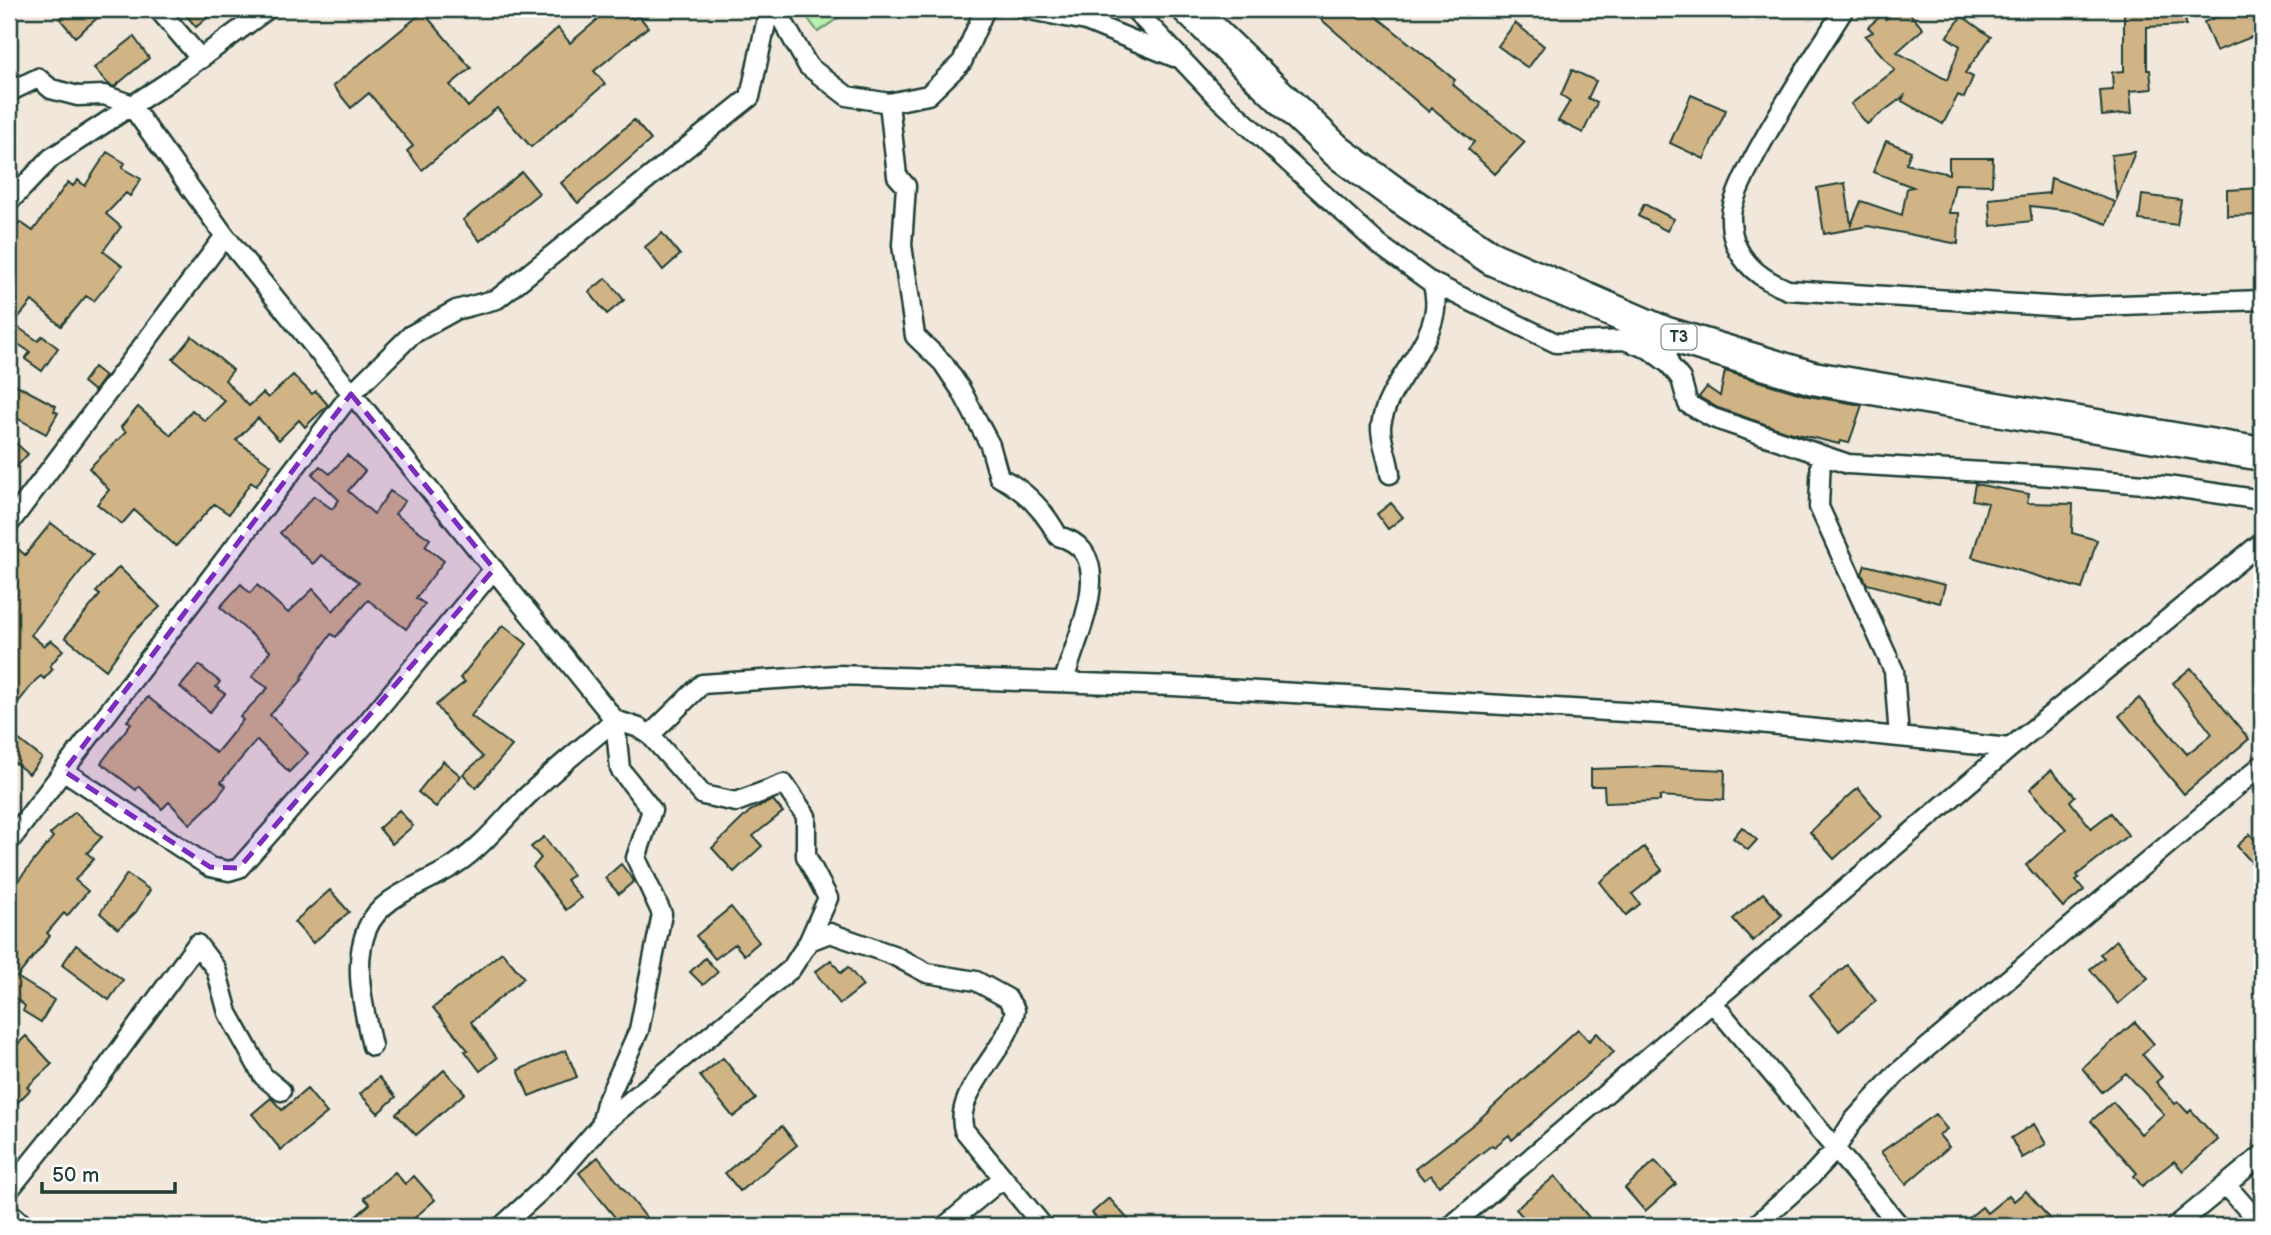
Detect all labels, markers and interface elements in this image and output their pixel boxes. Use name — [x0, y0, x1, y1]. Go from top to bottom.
road number: T3 — [1662, 324, 1696, 350]
scale bar — [42, 1151, 175, 1195]
text: 50 m — [52, 1163, 99, 1188]

